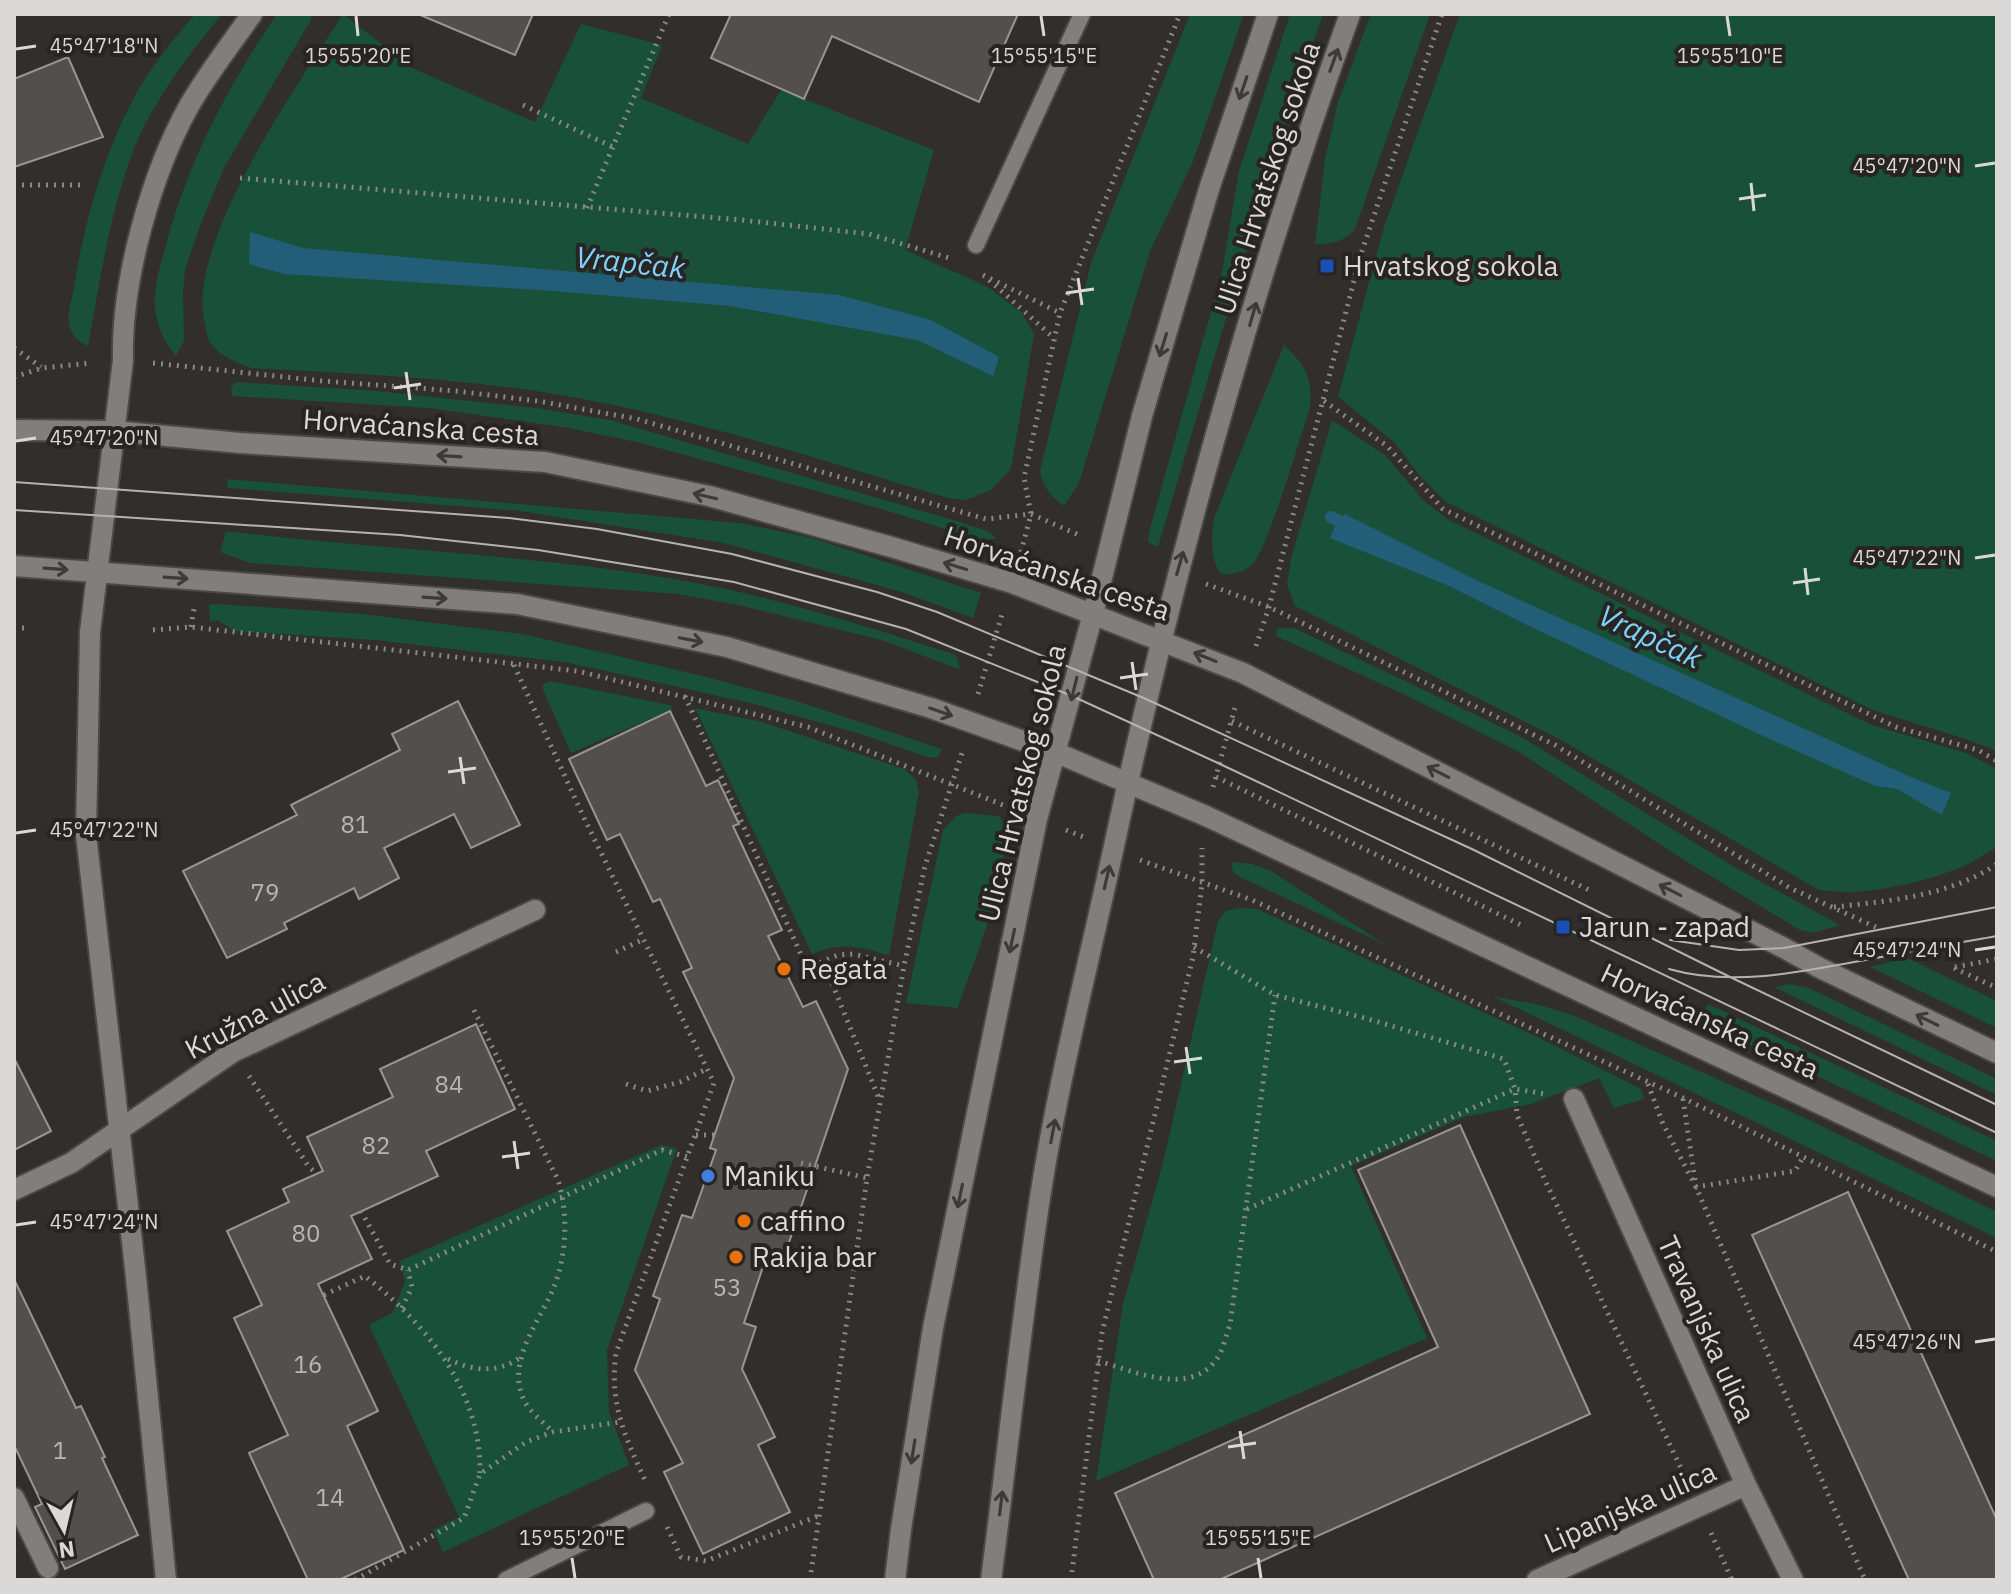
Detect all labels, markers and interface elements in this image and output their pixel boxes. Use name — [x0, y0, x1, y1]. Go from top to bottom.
text: 45°47'18"N — [50, 32, 158, 59]
street label: Ulica Hrvatskog sokola — [1205, 37, 1328, 319]
text: 15°55'20"E — [305, 42, 411, 69]
text: 15°55'15"E — [991, 42, 1097, 69]
text: 15°55'10"E — [1677, 42, 1783, 69]
one-way arrow — [1327, 48, 1342, 73]
one-way arrow — [1234, 75, 1249, 100]
text: 45°47'20"N — [1853, 152, 1961, 179]
water label: Vrapčak — [573, 236, 687, 287]
place label: Hrvatskog sokola — [1343, 247, 1559, 284]
marker: Hrvatskog sokola — [1318, 257, 1336, 275]
one-way arrow — [1246, 301, 1261, 327]
one-way arrow — [1155, 331, 1170, 357]
street label: Horvaćanska cesta — [302, 400, 540, 453]
text: 45°47'20"N — [50, 424, 158, 451]
one-way arrow — [436, 448, 463, 463]
one-way arrow — [693, 487, 718, 502]
street label: Horvaćanska cesta — [939, 516, 1175, 629]
text: 45°47'22"N — [1853, 544, 1961, 571]
one-way arrow — [1173, 551, 1188, 577]
one-way arrow — [943, 558, 969, 573]
one-way arrow — [42, 562, 69, 577]
one-way arrow — [162, 571, 189, 586]
one-way arrow — [421, 591, 448, 606]
water label: Vrapčak — [1592, 595, 1709, 677]
one-way arrow — [678, 633, 704, 648]
street label: Ulica Hrvatskog sokola — [969, 640, 1074, 925]
one-way arrow — [1193, 649, 1218, 663]
one-way arrow — [1065, 676, 1080, 701]
one-way arrow — [928, 706, 953, 721]
one-way arrow — [1427, 763, 1450, 779]
house number: 81 — [341, 808, 369, 840]
text: 45°47'22"N — [50, 816, 158, 843]
one-way arrow — [1100, 864, 1115, 890]
house number: 79 — [251, 876, 279, 908]
one-way arrow — [1658, 881, 1682, 897]
place label: Jarun - zapad — [1579, 908, 1750, 945]
marker: Jarun - zapad — [1554, 918, 1572, 936]
one-way arrow — [1004, 928, 1019, 954]
text: 45°47'24"N — [1853, 936, 1961, 963]
place label: Regata — [800, 950, 887, 987]
street label: Horvaćanska cesta — [1595, 954, 1825, 1087]
marker: Regata — [775, 960, 793, 978]
street label: Kružna ulica — [178, 962, 331, 1067]
one-way arrow — [1915, 1011, 1939, 1027]
house number: 84 — [435, 1068, 463, 1100]
one-way arrow — [1047, 1119, 1062, 1144]
house number: 82 — [362, 1129, 390, 1161]
place label: Maniku — [724, 1157, 815, 1194]
marker: Maniku — [699, 1167, 717, 1185]
one-way arrow — [952, 1183, 967, 1208]
place label: caffino — [760, 1202, 846, 1239]
text: 45°47'24"N — [50, 1208, 158, 1235]
marker: caffino — [735, 1212, 753, 1230]
house number: 80 — [292, 1217, 320, 1249]
street label: Travanjska ulica — [1650, 1230, 1765, 1428]
place label: Rakija bar — [752, 1238, 876, 1275]
marker: Rakija bar — [727, 1248, 745, 1266]
house number: 53 — [713, 1271, 741, 1303]
text: 45°47'26"N — [1853, 1328, 1961, 1355]
house number: 16 — [294, 1348, 322, 1380]
house number: 1 — [53, 1434, 67, 1466]
one-way arrow — [905, 1439, 920, 1464]
street label: Lipanjska ulica — [1538, 1452, 1722, 1561]
house number: 14 — [316, 1481, 344, 1513]
north arrow — [24, 1490, 104, 1570]
one-way arrow — [994, 1491, 1009, 1516]
text: 15°55'20"E — [519, 1524, 625, 1551]
text: 15°55'15"E — [1205, 1524, 1311, 1551]
text: N — [57, 1535, 77, 1566]

